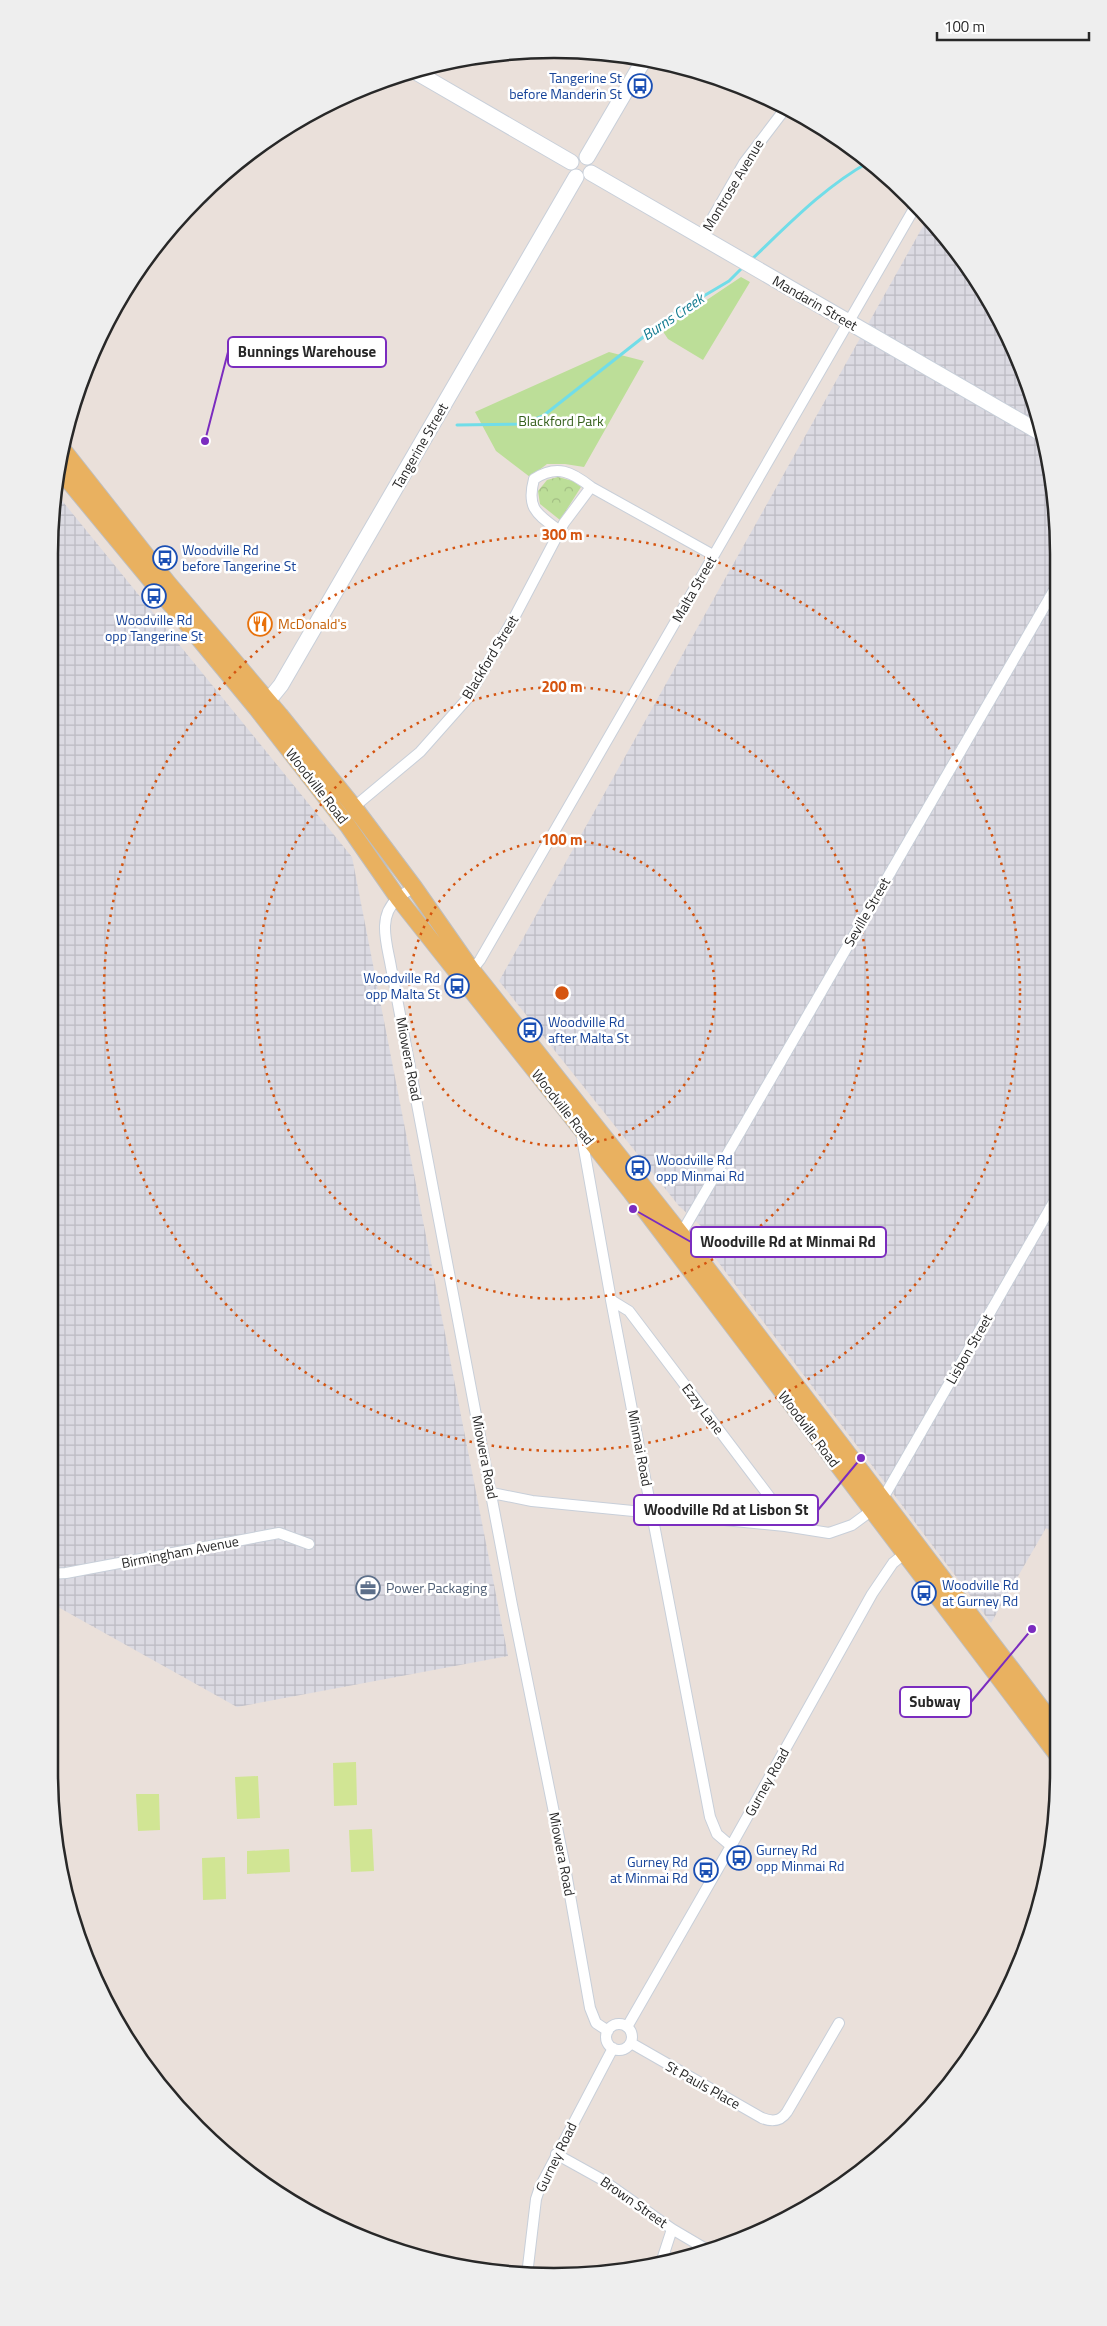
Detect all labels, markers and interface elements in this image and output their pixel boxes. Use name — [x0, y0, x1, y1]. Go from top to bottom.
scale bar — [937, 10, 1090, 42]
text: 100 m — [944, 15, 985, 38]
place label: Tangerine St before Manderin St — [509, 67, 622, 104]
bus stop icon: Tangerine St before Manderin St — [627, 73, 653, 99]
street label: Montrose Avenue — [697, 135, 768, 235]
street label: Mandarin Street — [769, 270, 862, 336]
water label: Burns Creek — [637, 286, 710, 346]
callout: Bunnings Warehouse — [228, 337, 386, 367]
text: Bunnings Warehouse — [238, 340, 377, 363]
street label: Tangerine Street — [386, 399, 453, 493]
park label: Blackford Park — [518, 410, 604, 431]
text: 300 m — [541, 523, 583, 546]
place label: Woodville Rd before Tangerine St — [182, 539, 296, 576]
bus stop icon: Woodville Rd before Tangerine St — [152, 545, 178, 571]
street label: Malta Street — [666, 552, 721, 626]
bus stop icon: Woodville Rd opp Tangerine St — [141, 583, 167, 609]
place label: Woodville Rd opp Tangerine St — [105, 609, 203, 646]
restaurant icon: McDonald's — [247, 611, 273, 637]
street label: Blackford Street — [456, 611, 523, 703]
place label: McDonald's — [278, 613, 347, 634]
text: 200 m — [541, 675, 583, 698]
street label: Woodville Road — [281, 743, 354, 828]
text: 100 m — [541, 828, 583, 851]
street label: Seville Street — [838, 873, 895, 950]
place label: Woodville Rd opp Malta St — [363, 967, 440, 1004]
bus stop icon: Woodville Rd opp Malta St — [444, 973, 470, 999]
centre of rings — [553, 984, 571, 1002]
place label: Woodville Rd after Malta St — [548, 1011, 629, 1048]
street label: Miowera Road — [391, 1015, 428, 1103]
bus stop icon: Woodville Rd after Malta St — [517, 1017, 543, 1043]
street label: Woodville Road — [527, 1064, 600, 1149]
place label: Woodville Rd opp Minmai Rd — [656, 1149, 744, 1186]
bus stop icon: Woodville Rd opp Minmai Rd — [625, 1155, 651, 1181]
callout: Woodville Rd at Minmai Rd — [691, 1227, 886, 1257]
text: Woodville Rd at Minmai Rd — [700, 1230, 876, 1253]
street label: Lisbon Street — [940, 1310, 997, 1388]
street label: Ezzy Lane — [677, 1379, 729, 1438]
street label: Woodville Road — [774, 1386, 845, 1471]
street label: Minmai Road — [623, 1408, 658, 1488]
street label: Miowera Road — [467, 1413, 504, 1501]
callout: Woodville Rd at Lisbon St — [634, 1495, 818, 1525]
text: Woodville Rd at Lisbon St — [644, 1498, 809, 1521]
street label: Birmingham Avenue — [119, 1530, 240, 1573]
place label: Woodville Rd at Gurney Rd — [942, 1574, 1019, 1611]
office icon: Power Packaging — [355, 1575, 381, 1601]
place label: Power Packaging — [386, 1577, 487, 1598]
bus stop icon: Woodville Rd at Gurney Rd — [911, 1580, 937, 1606]
callout: Subway — [900, 1687, 971, 1717]
text: Subway — [909, 1690, 961, 1713]
street label: Gurney Road — [739, 1744, 794, 1820]
street label: Miowera Road — [544, 1810, 581, 1898]
place label: Gurney Rd opp Minmai Rd — [756, 1839, 844, 1876]
bus stop icon: Gurney Rd opp Minmai Rd — [726, 1845, 752, 1871]
place label: Gurney Rd at Minmai Rd — [610, 1851, 688, 1888]
bus stop icon: Gurney Rd at Minmai Rd — [693, 1857, 719, 1883]
street label: St Pauls Place — [662, 2055, 744, 2114]
street label: Gurney Road — [530, 2118, 582, 2195]
street label: Brown Street — [596, 2171, 672, 2233]

